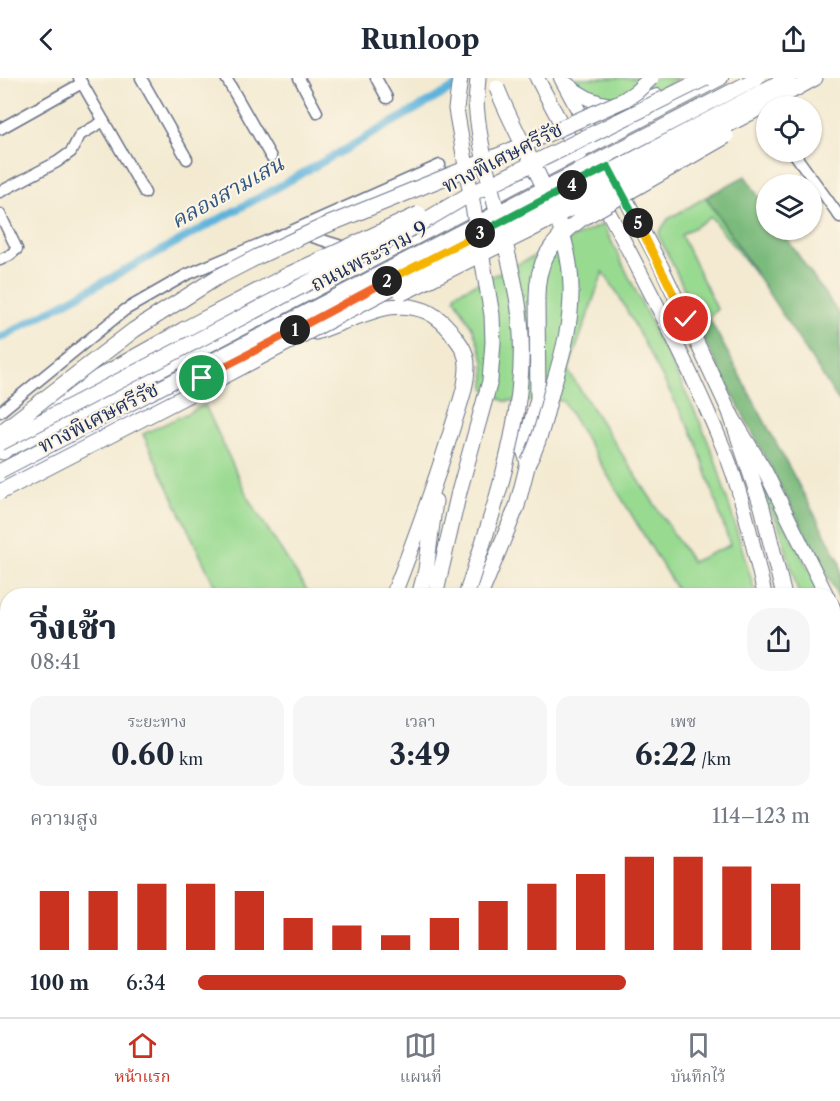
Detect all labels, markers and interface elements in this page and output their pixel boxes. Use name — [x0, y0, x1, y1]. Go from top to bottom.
icon: back — [30, 23, 63, 56]
text: Runloop — [360, 23, 480, 56]
icon: share — [777, 23, 810, 56]
map controls — [756, 96, 822, 240]
button: locate — [756, 96, 822, 162]
street label: ทางพิเศษศรีรัช — [438, 116, 566, 198]
water label: คลองสามเสน — [166, 150, 289, 234]
pin: 4 — [557, 170, 587, 200]
button: layers — [756, 174, 822, 240]
text: 4 — [567, 175, 577, 195]
pin: 5 — [623, 208, 653, 238]
text: 5 — [634, 213, 642, 233]
street label: ถนนพระราม 9 — [306, 216, 432, 296]
pin: 3 — [465, 218, 495, 248]
text: 3 — [475, 223, 485, 243]
pin: 2 — [372, 266, 402, 296]
text: 2 — [382, 271, 392, 291]
pin — [660, 293, 711, 344]
icon: check — [669, 302, 702, 335]
pin: 1 — [280, 315, 310, 345]
text: 1 — [291, 320, 299, 340]
pin — [176, 352, 227, 403]
icon: arrive — [185, 361, 218, 394]
street label: ทางพิเศษศรีรัช — [34, 376, 162, 458]
text: วิ่งเช้า — [30, 607, 117, 648]
button: share — [747, 608, 810, 671]
text: 08:41 — [30, 650, 80, 674]
text: ระยะทาง — [127, 711, 187, 731]
text: เวลา — [404, 711, 436, 731]
text: เพซ — [670, 711, 696, 731]
text: 0.60 — [111, 736, 175, 773]
text: 3:49 — [389, 736, 451, 773]
text: 6:22 — [635, 736, 697, 773]
text: km — [175, 749, 203, 769]
text: /km — [697, 749, 731, 769]
text: 114–123 m — [712, 804, 810, 828]
text: ความสูง — [30, 806, 98, 830]
text: 100 m — [30, 971, 89, 995]
text: 6:34 — [126, 971, 166, 995]
tab: หน้าแรก — [115, 1029, 171, 1091]
tab: แผนที่ — [400, 1029, 442, 1091]
tab: บันทึกไว้ — [671, 1029, 725, 1091]

